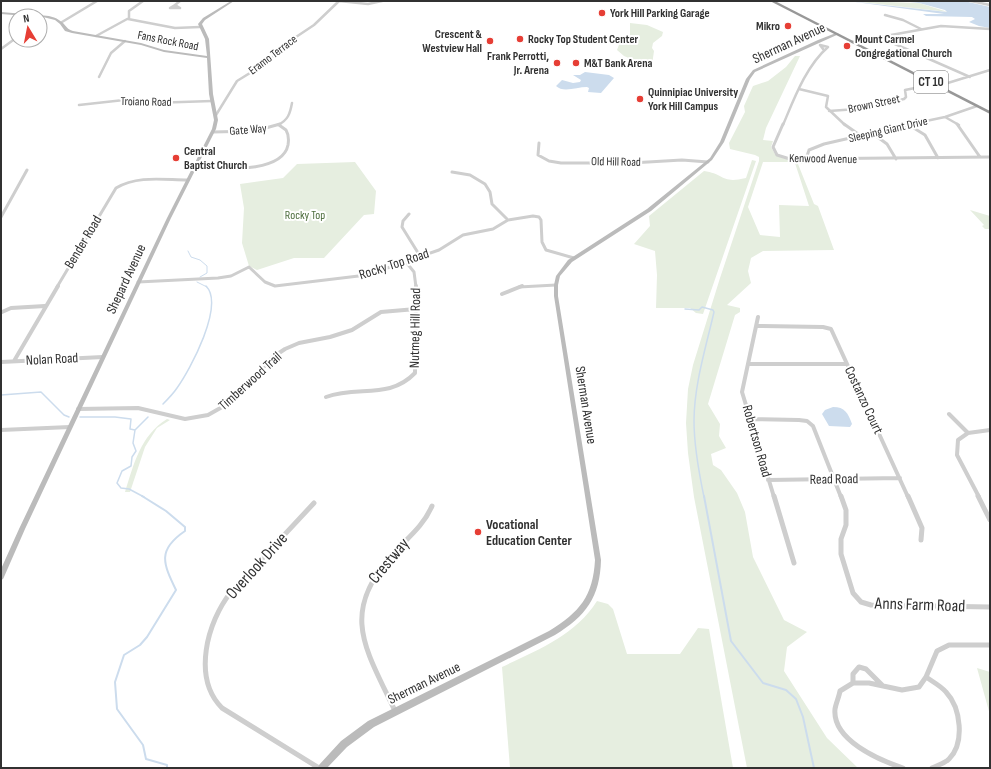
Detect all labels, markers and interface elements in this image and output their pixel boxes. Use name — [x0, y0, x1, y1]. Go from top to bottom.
place label: York Hill Parking Garage — [610, 6, 710, 21]
north arrow — [8, 8, 48, 48]
marker: York Hill Parking Garage — [597, 8, 607, 18]
text: N — [22, 12, 30, 26]
street label: Sherman Avenue — [750, 19, 828, 67]
place label: Mikro — [756, 19, 780, 34]
marker: Mikro — [783, 21, 793, 31]
place label: Crescent & Westview Hall — [422, 27, 483, 56]
street label: Fans Rock Road — [136, 28, 200, 54]
street label: Eramo Terrace — [246, 32, 300, 78]
place label: Rocky Top Student Center — [528, 32, 639, 47]
place label: Mount Carmel Congregational Church — [855, 32, 952, 61]
marker: Rocky Top Student Center — [515, 34, 525, 44]
marker: Crescent & Westview Hall — [485, 36, 495, 46]
marker: Mount Carmel Congregational Church — [842, 41, 852, 51]
place label: Frank Perrotti, Jr. Arena — [487, 49, 549, 78]
place label: M&T Bank Arena — [584, 56, 653, 71]
marker: Frank Perrotti, Jr. Arena — [552, 58, 562, 68]
marker: M&T Bank Arena — [571, 58, 581, 68]
road number: CT 10 — [914, 71, 948, 93]
place label: Quinnipiac University York Hill Campus — [648, 85, 738, 114]
street label: Brown Street — [847, 91, 902, 117]
street label: Troiano Road — [120, 94, 172, 110]
marker: Quinnipiac University York Hill Campus — [635, 94, 645, 104]
street label: Sleeping Giant Drive — [847, 114, 929, 146]
street label: Gate Way — [229, 121, 268, 139]
place label: Central Baptist Church — [184, 144, 247, 173]
street label: Kenwood Avenue — [789, 151, 857, 167]
marker: Central Baptist Church — [171, 153, 181, 163]
street label: Old Hill Road — [591, 154, 641, 170]
park label: Rocky Top — [285, 208, 325, 223]
street label: Bender Road — [61, 212, 106, 272]
street label: Shepard Avenue — [102, 241, 150, 317]
street label: Rocky Top Road — [357, 245, 431, 283]
street label: Nutmeg Hill Road — [406, 288, 424, 368]
street label: Timberwood Trail — [215, 348, 285, 414]
street label: Nolan Road — [25, 349, 79, 369]
street label: Costanzo Court — [841, 363, 887, 437]
street label: Sherman Avenue — [571, 365, 601, 445]
street label: Robertson Road — [739, 403, 775, 479]
street label: Read Road — [809, 470, 859, 488]
place label: Vocational Education Center — [486, 516, 573, 549]
marker: Vocational Education Center — [473, 527, 483, 537]
street label: Overlook Drive — [222, 528, 292, 603]
street label: Crestway — [364, 534, 414, 588]
street label: Anns Farm Road — [873, 593, 966, 617]
street label: Sherman Avenue — [385, 658, 463, 708]

